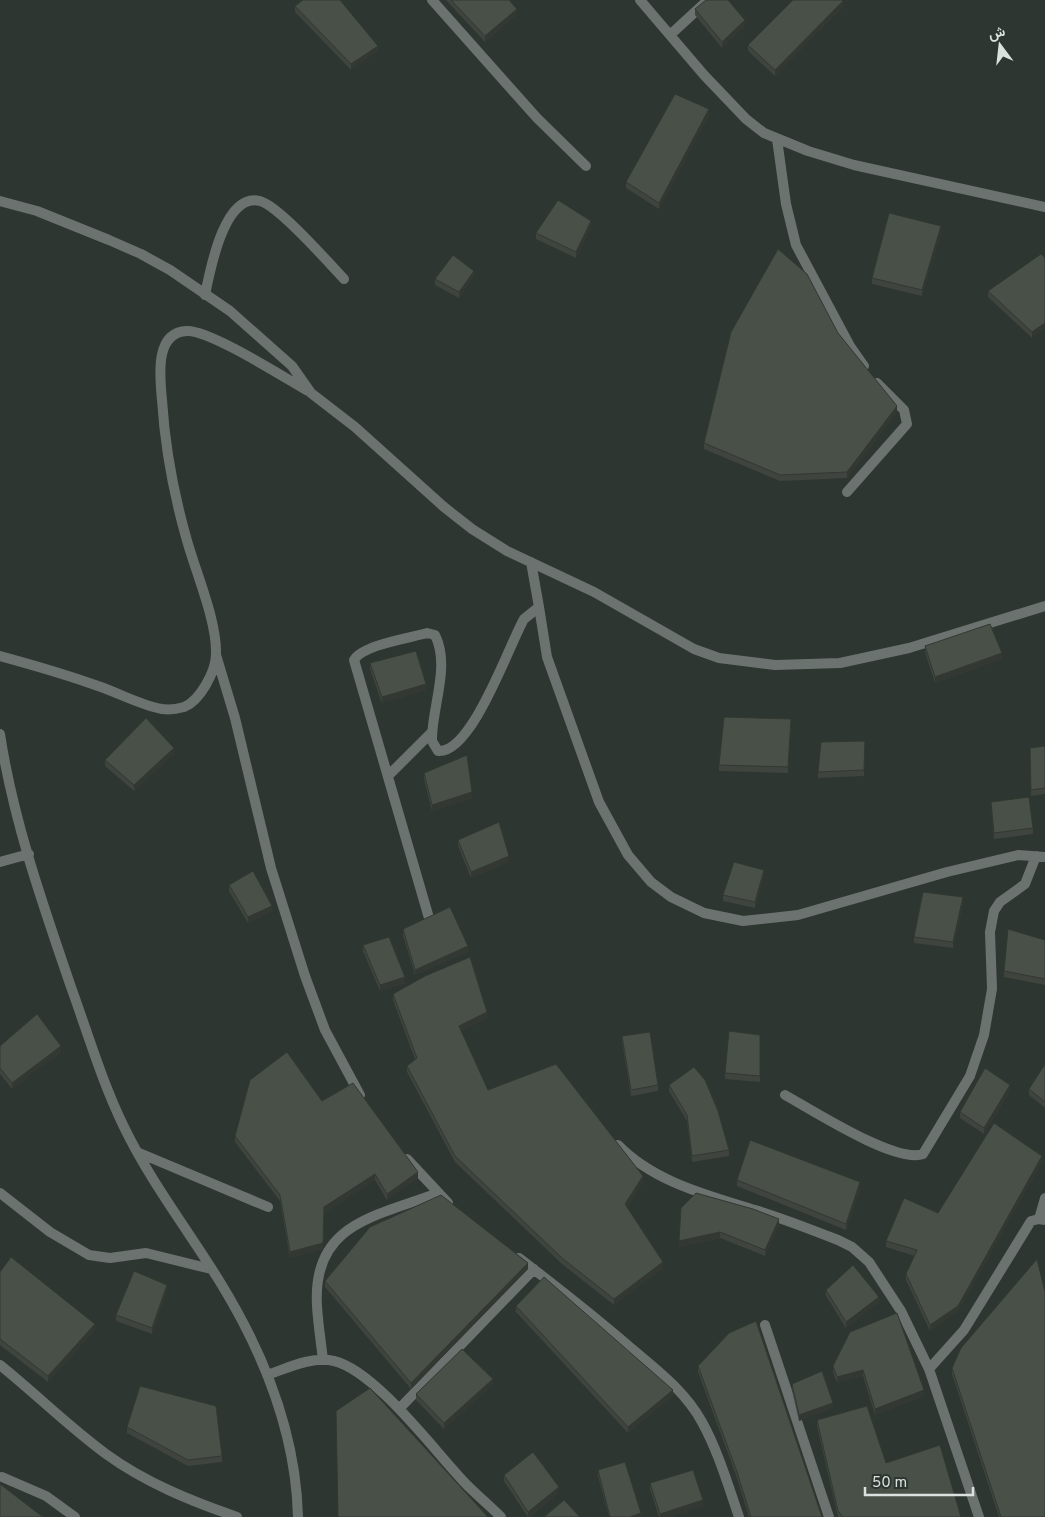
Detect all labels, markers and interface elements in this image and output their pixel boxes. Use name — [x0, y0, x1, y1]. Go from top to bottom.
north arrow — [975, 20, 1025, 70]
text: ش — [987, 23, 1008, 44]
scale bar — [865, 1464, 972, 1496]
text: 50 m — [872, 1474, 907, 1493]

